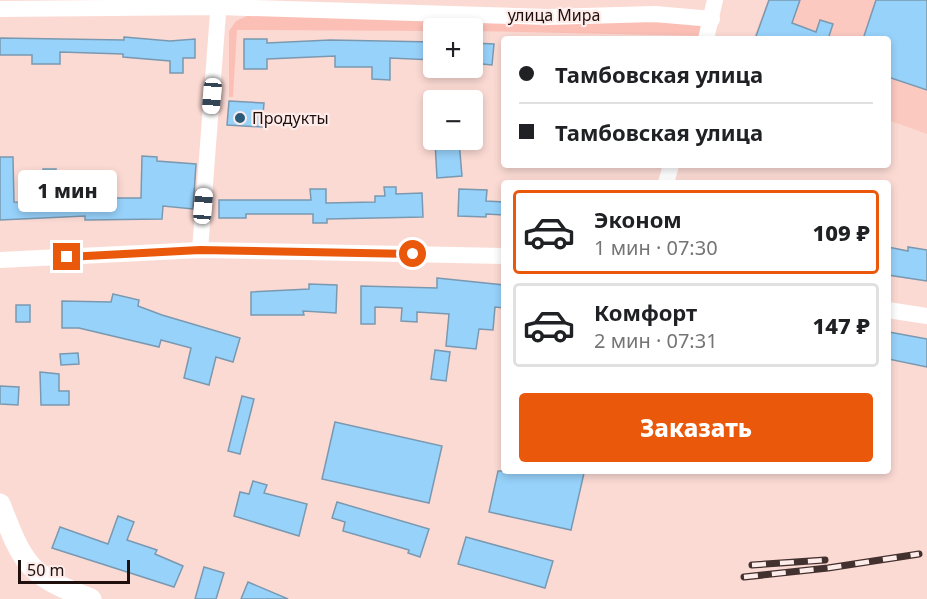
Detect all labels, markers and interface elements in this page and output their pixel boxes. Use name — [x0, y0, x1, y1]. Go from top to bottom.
street label: улица Мира — [508, 4, 600, 26]
map controls — [423, 18, 483, 150]
button: + — [423, 18, 483, 78]
text: Тамбовская улица — [555, 59, 763, 89]
car — [201, 77, 223, 115]
button: − — [423, 90, 483, 150]
place label: Продукты — [252, 107, 329, 129]
marker: Продукты — [233, 111, 247, 125]
text: Тамбовская улица — [555, 117, 763, 147]
callout: 1 мин — [17, 170, 116, 212]
text: 1 мин — [37, 177, 98, 204]
car — [192, 187, 214, 225]
text: Эконом — [594, 204, 682, 234]
icon: car — [522, 205, 576, 259]
text: 109 ₽ — [813, 217, 870, 247]
text: 1 мин · 07:30 — [594, 234, 718, 261]
route start — [399, 240, 426, 267]
route end — [53, 243, 80, 270]
text: Комфорт — [594, 297, 697, 327]
icon: car — [522, 298, 576, 352]
text: 147 ₽ — [813, 310, 870, 340]
text: 2 мин · 07:31 — [594, 327, 718, 354]
button: Заказать — [519, 393, 873, 462]
scale bar — [18, 557, 130, 584]
text: 50 m — [27, 559, 64, 581]

